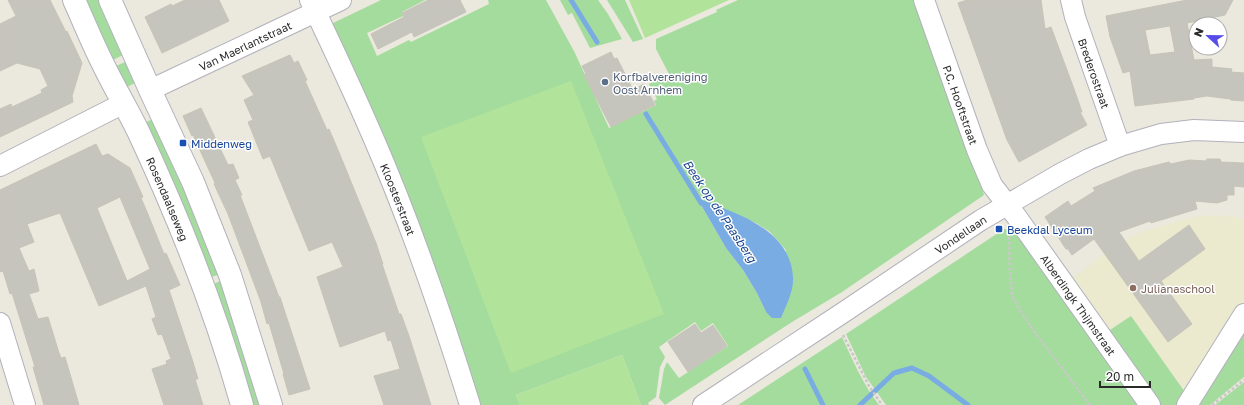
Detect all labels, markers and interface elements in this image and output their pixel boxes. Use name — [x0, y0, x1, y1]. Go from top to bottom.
north arrow — [1188, 16, 1228, 56]
street label: Van Maerlantstraat — [197, 18, 293, 73]
text: N — [1191, 26, 1206, 38]
street label: Brederostraat — [1076, 37, 1113, 110]
street label: P.C. Hooftstraat — [941, 63, 981, 146]
place label: Korfbalvereniging Oost Arnhem — [613, 70, 708, 96]
marker: Korfbalvereniging Oost Arnhem — [600, 77, 610, 87]
place label: Middenweg — [191, 137, 252, 150]
marker: Middenweg — [178, 138, 188, 148]
street label: Rosendaalseweg — [144, 155, 192, 243]
water label: Beek op de Paasberg — [680, 157, 761, 267]
street label: Kloosterstraat — [378, 161, 418, 237]
street label: Vondellaan — [932, 212, 988, 256]
place label: Beekdal Lyceum — [1007, 223, 1092, 236]
marker: Beekdal Lyceum — [994, 224, 1004, 234]
street label: Alberdingk Thijmstraat — [1039, 252, 1119, 358]
place label: Julianaschool — [1141, 282, 1215, 295]
marker: Julianaschool — [1128, 283, 1138, 293]
scale bar — [1100, 363, 1150, 389]
text: 20 m — [1106, 369, 1134, 384]

